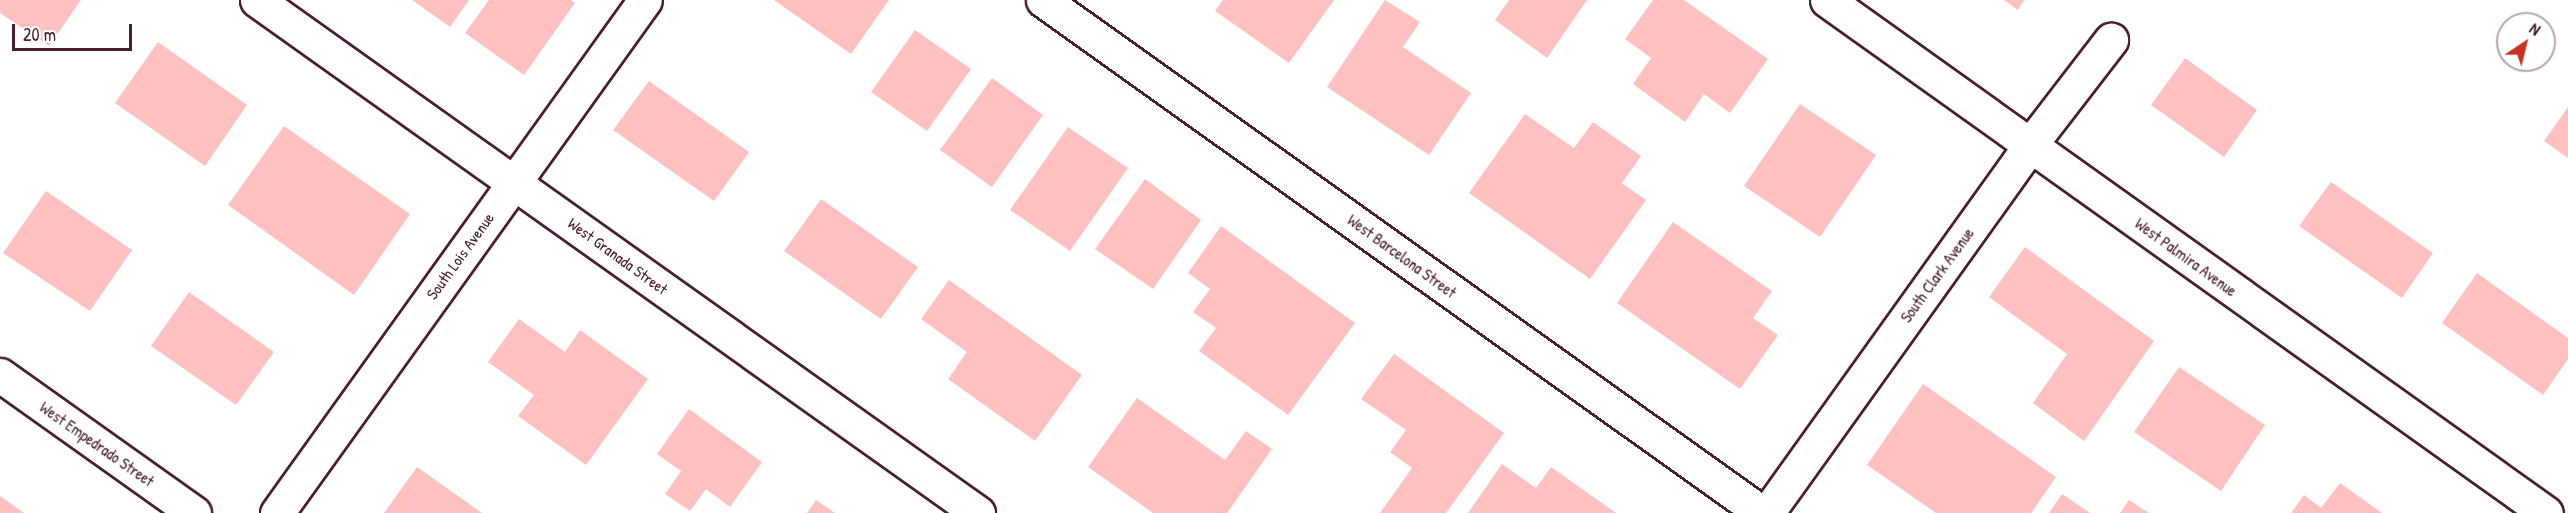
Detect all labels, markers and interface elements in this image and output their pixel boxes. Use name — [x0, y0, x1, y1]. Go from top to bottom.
scale bar — [15, 12, 135, 50]
north arrow — [2496, 12, 2556, 72]
text: N — [2525, 17, 2545, 40]
text: 20 m — [23, 22, 56, 47]
street label: South Lois Avenue — [422, 209, 498, 303]
street label: West Barcelona Street — [1344, 210, 1460, 302]
street label: West Granada Street — [564, 213, 672, 299]
street label: West Palmira Avenue — [2131, 214, 2241, 300]
street label: South Clark Avenue — [1896, 224, 1978, 326]
street label: West Empedrado Street — [36, 397, 158, 491]

